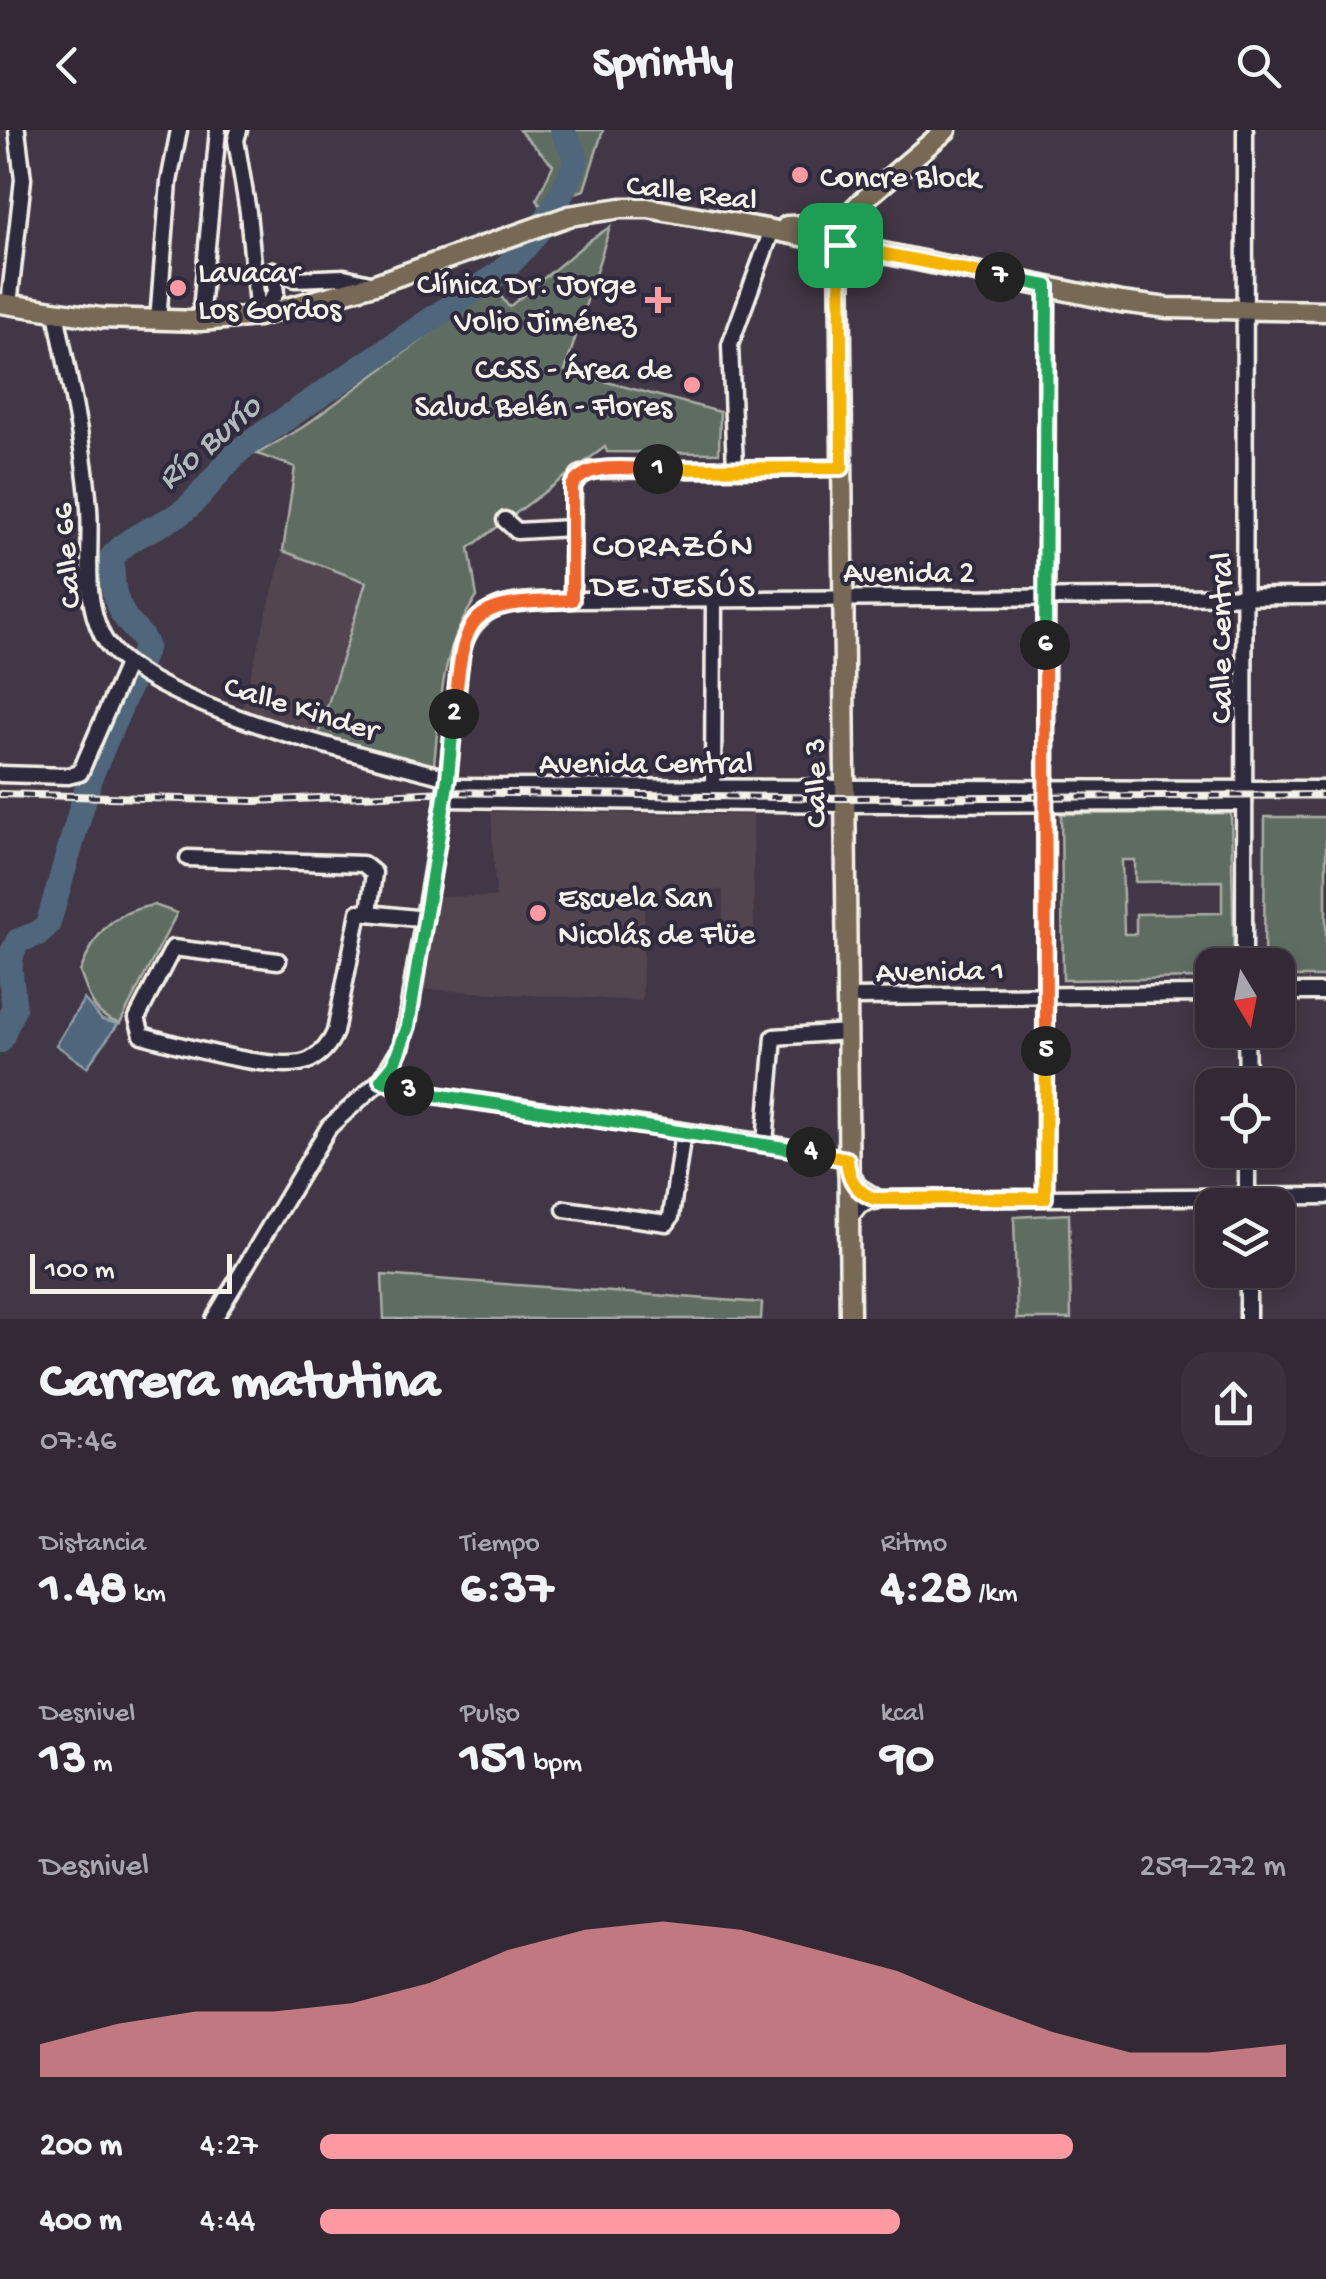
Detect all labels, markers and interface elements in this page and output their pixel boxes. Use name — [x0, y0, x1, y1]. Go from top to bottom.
icon: back — [40, 38, 95, 93]
icon: search — [1231, 38, 1286, 93]
text: Sprintly — [593, 39, 733, 92]
place label: Concre Block — [820, 161, 983, 199]
marker: Concre Block — [789, 164, 811, 186]
street label: Calle Real — [624, 168, 759, 222]
pin — [798, 203, 883, 288]
icon: arrive — [813, 218, 868, 273]
pin: 7 — [975, 252, 1025, 302]
place label: Lavacar Los Gordos — [198, 256, 342, 331]
text: 7 — [993, 260, 1007, 293]
place label: Clínica Dr. Jorge Volio Jiménez — [417, 268, 637, 343]
marker: Lavacar Los Gordos — [167, 277, 189, 299]
marker: Clínica Dr. Jorge Volio Jiménez — [645, 287, 671, 313]
place label: CCSS - Área de Salud Belén - Flores — [414, 353, 673, 428]
marker: CCSS - Área de Salud Belén - Flores — [681, 374, 703, 396]
water label: Río Burío — [150, 387, 273, 501]
pin: 1 — [633, 444, 683, 494]
text: 1 — [652, 452, 664, 485]
street label: Calle 66 — [45, 500, 93, 610]
district label: CORAZÓN DE JESÚS — [589, 528, 757, 609]
street label: Calle Central — [1205, 552, 1243, 724]
street label: Avenida 2 — [843, 556, 975, 594]
pin: 6 — [1020, 620, 1070, 670]
text: 6 — [1038, 628, 1052, 661]
street label: Calle Kinder — [219, 669, 385, 753]
pin: 2 — [429, 689, 479, 739]
text: 2 — [447, 697, 461, 730]
street label: Calle 3 — [798, 738, 838, 828]
street label: Avenida Central — [539, 747, 753, 785]
place label: Escuela San Nicolás de Flüe — [558, 881, 756, 956]
marker: Escuela San Nicolás de Flüe — [527, 902, 549, 924]
north arrow — [1195, 948, 1295, 1048]
map controls — [1195, 948, 1295, 1288]
street label: Avenida 1 — [875, 954, 1005, 994]
pin: 5 — [1021, 1026, 1071, 1076]
text: 5 — [1039, 1034, 1053, 1067]
pin: 3 — [384, 1066, 434, 1116]
button: locate — [1195, 1068, 1295, 1168]
text: 3 — [402, 1074, 416, 1107]
pin: 4 — [786, 1127, 836, 1177]
text: 4 — [804, 1135, 818, 1168]
button: layers — [1195, 1188, 1295, 1288]
scale bar — [30, 1249, 232, 1294]
text: 100 m — [45, 1255, 115, 1288]
button: share — [1181, 1352, 1286, 1457]
text: Carrera matutina — [40, 1353, 440, 1417]
text: 07:46 — [40, 1423, 116, 1461]
text: Distancia — [40, 1528, 146, 1561]
text: Tiempo — [460, 1528, 540, 1561]
text: Ritmo — [881, 1528, 947, 1561]
text: 1.48 — [40, 1561, 127, 1620]
text: 6:37 — [460, 1561, 553, 1620]
text: 4:28 — [881, 1561, 972, 1620]
text: km — [127, 1578, 166, 1611]
text: /km — [972, 1578, 1018, 1611]
text: Desnivel — [40, 1698, 135, 1731]
text: Pulso — [460, 1698, 520, 1731]
text: kcal — [881, 1698, 924, 1731]
text: 13 — [40, 1731, 86, 1790]
text: 151 — [460, 1731, 527, 1790]
text: 90 — [881, 1731, 934, 1790]
text: m — [86, 1748, 113, 1781]
text: bpm — [527, 1748, 582, 1781]
text: Desnivel — [40, 1849, 149, 1887]
text: 259–272 m — [1140, 1849, 1286, 1887]
text: 200 m — [40, 2128, 122, 2166]
text: 4:27 — [200, 2128, 258, 2166]
text: 400 m — [40, 2203, 122, 2241]
text: 4:44 — [200, 2203, 255, 2241]

